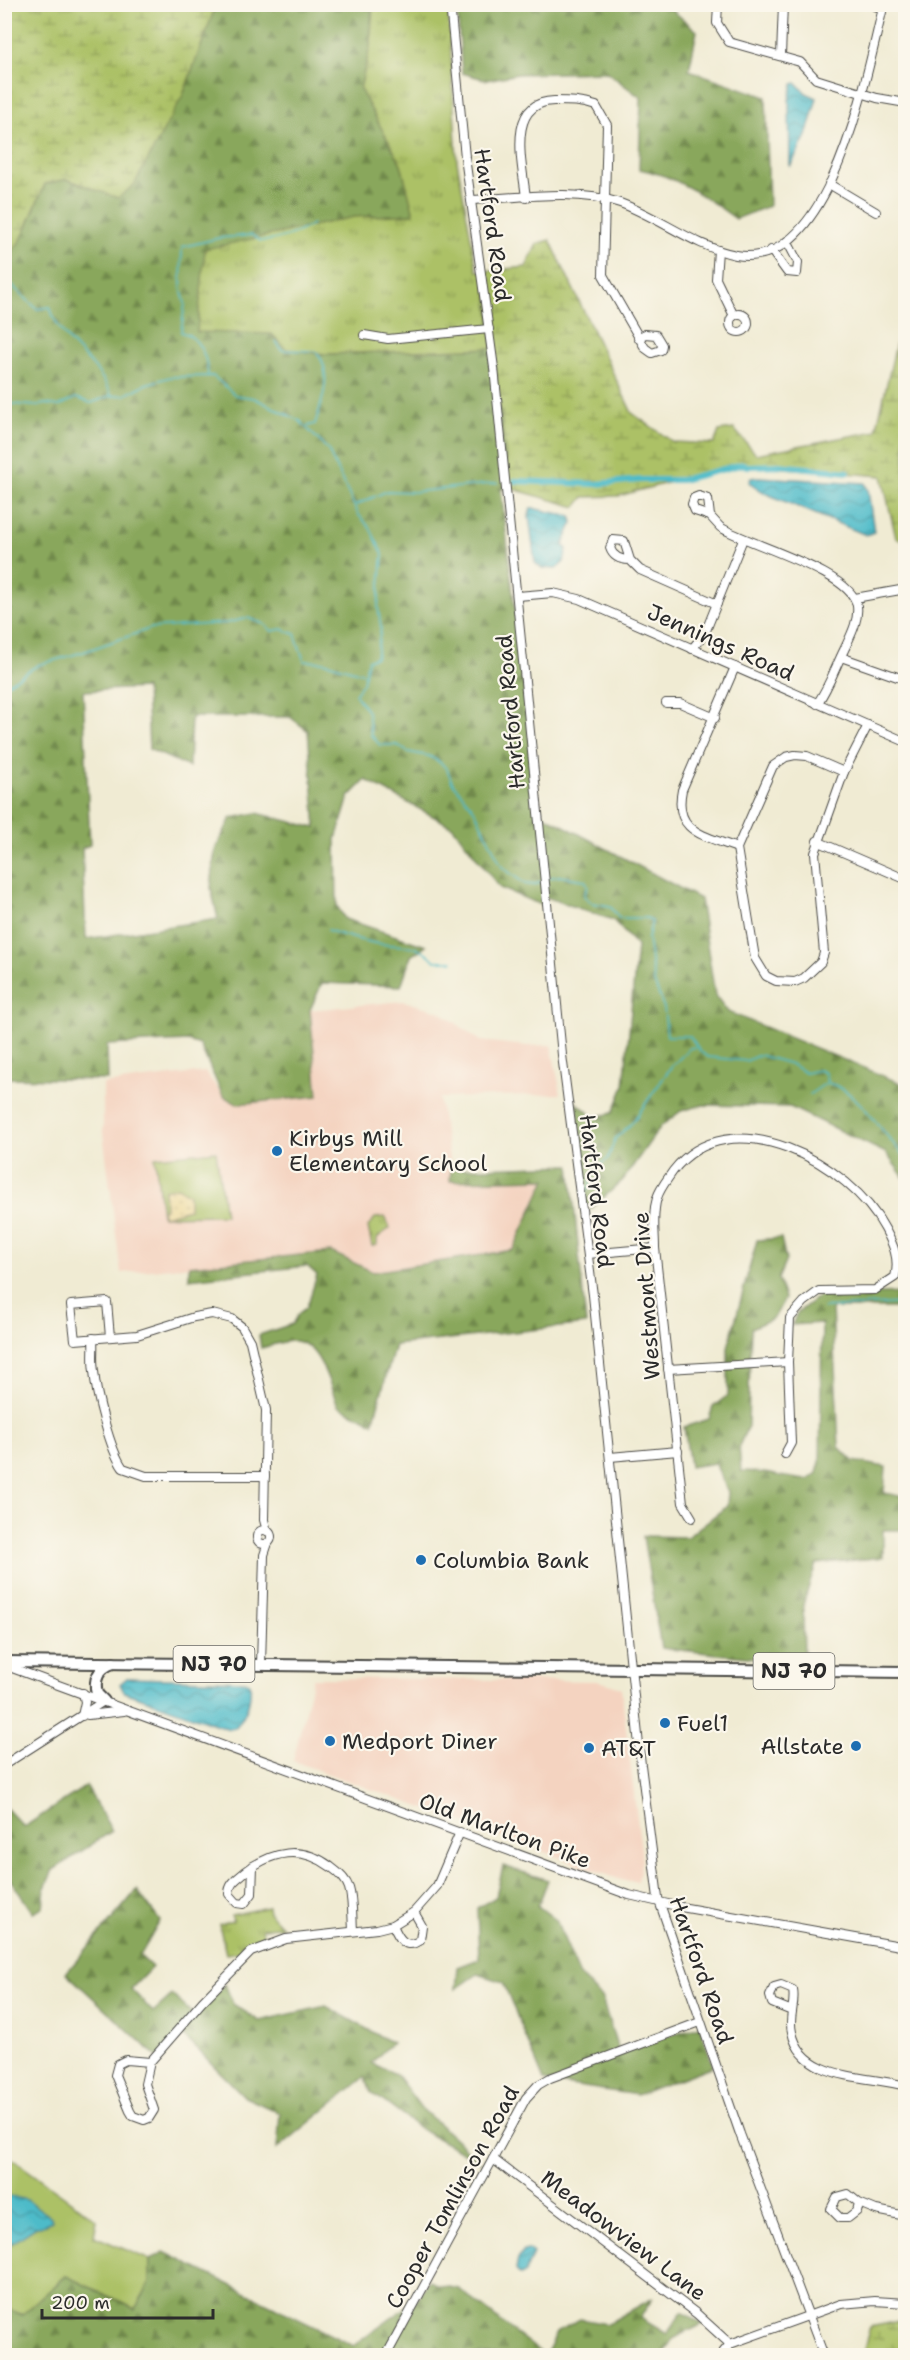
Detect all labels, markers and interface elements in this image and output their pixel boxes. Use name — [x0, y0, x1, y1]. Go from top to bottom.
street label: Hartford Road — [467, 146, 518, 304]
street label: Jennings Road — [643, 597, 799, 688]
street label: Hartford Road — [489, 634, 532, 790]
street label: Hartford Road — [573, 1112, 620, 1270]
place label: Kirbys Mill Elementary School — [289, 1124, 487, 1178]
marker: Kirbys Mill Elementary School — [270, 1144, 284, 1158]
street label: Westmont Drive — [626, 1211, 667, 1381]
place label: Columbia Bank — [433, 1546, 589, 1575]
marker: Columbia Bank — [414, 1553, 428, 1567]
road number: NJ 70 — [174, 1646, 254, 1682]
road number: NJ 70 — [754, 1653, 834, 1689]
place label: Fuel1 — [677, 1709, 728, 1738]
marker: Fuel1 — [658, 1716, 672, 1730]
place label: Medport Diner — [342, 1727, 498, 1756]
place label: Allstate — [760, 1732, 844, 1761]
marker: Medport Diner — [323, 1734, 337, 1748]
place label: AT&T — [601, 1734, 656, 1763]
marker: Allstate — [849, 1739, 863, 1753]
marker: AT&T — [582, 1741, 596, 1755]
street label: Old Marlton Pike — [415, 1786, 595, 1875]
street label: Hartford Road — [663, 1892, 740, 2048]
street label: Cooper Tomlinson Road — [379, 2080, 526, 2314]
street label: Meadowview Lane — [535, 2164, 712, 2307]
scale bar — [42, 2282, 213, 2320]
text: 200 m — [51, 2291, 110, 2315]

